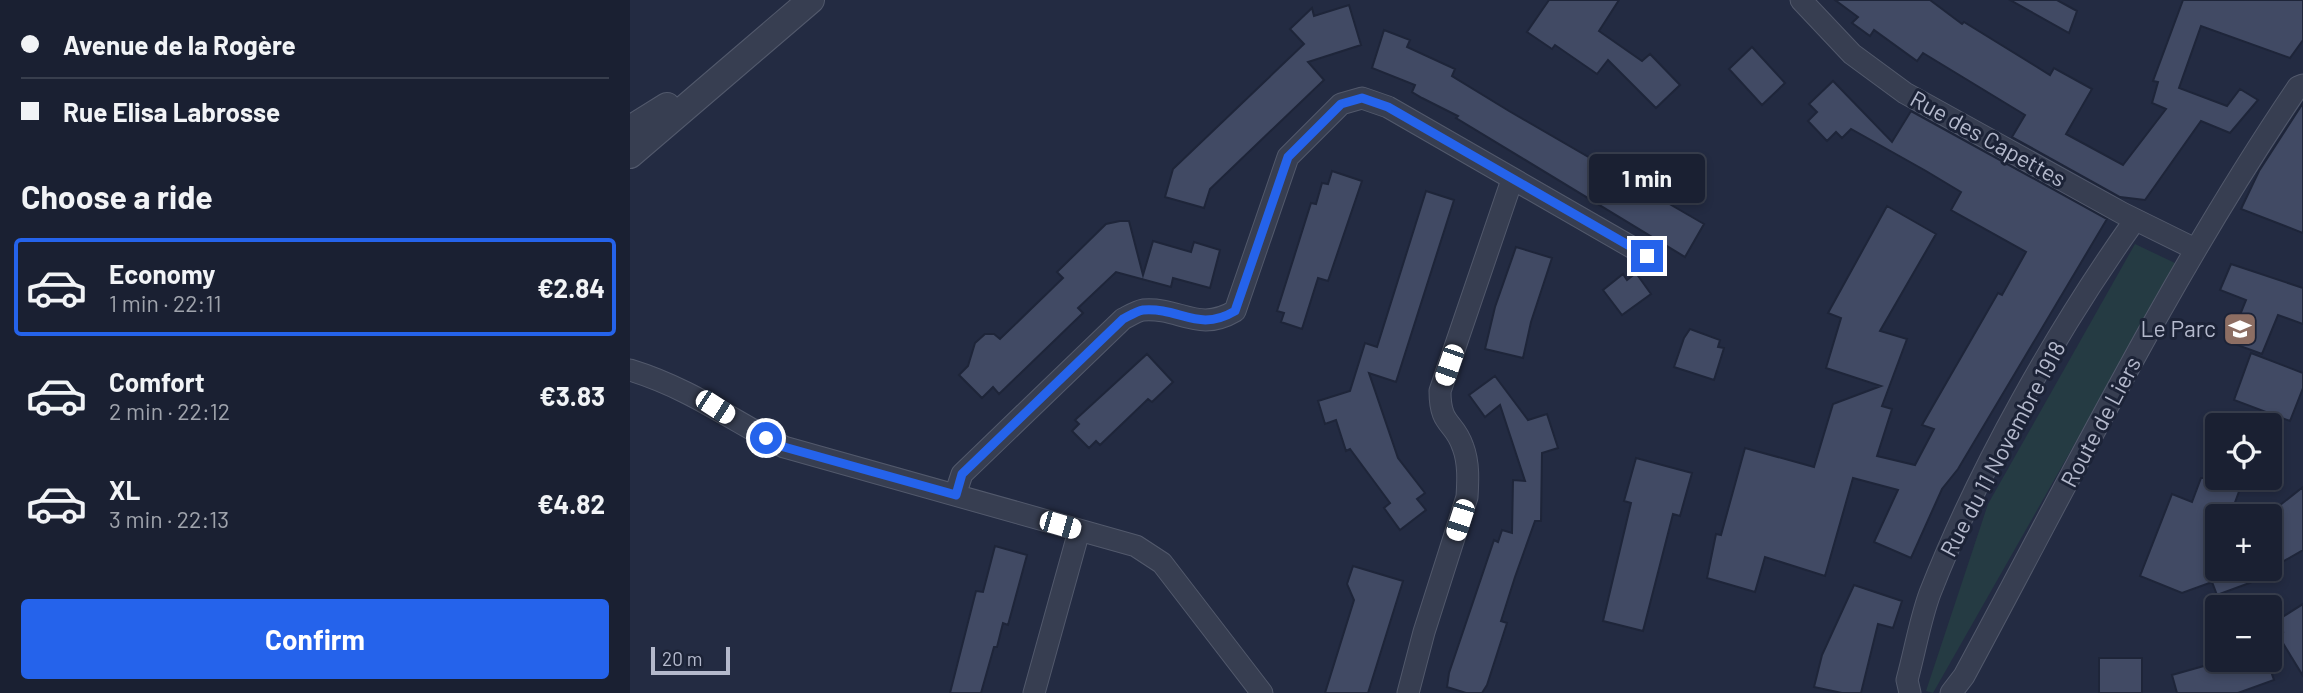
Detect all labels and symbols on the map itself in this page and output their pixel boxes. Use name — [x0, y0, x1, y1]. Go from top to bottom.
street label: Rue des Capettes — [1906, 84, 2071, 192]
callout: 1 min — [1589, 154, 1705, 204]
route end — [1631, 240, 1663, 272]
school or university icon: Le Parc — [2221, 310, 2259, 348]
place label: Le Parc — [2141, 314, 2216, 342]
street label: Rue du 11 Novembre 1918 — [1933, 336, 2071, 561]
car — [1433, 342, 1466, 388]
street label: Route de Liers — [2054, 352, 2146, 492]
car — [692, 387, 739, 427]
route start — [750, 422, 782, 454]
car — [1444, 497, 1477, 543]
car — [1037, 509, 1084, 541]
scale bar — [651, 644, 730, 676]

